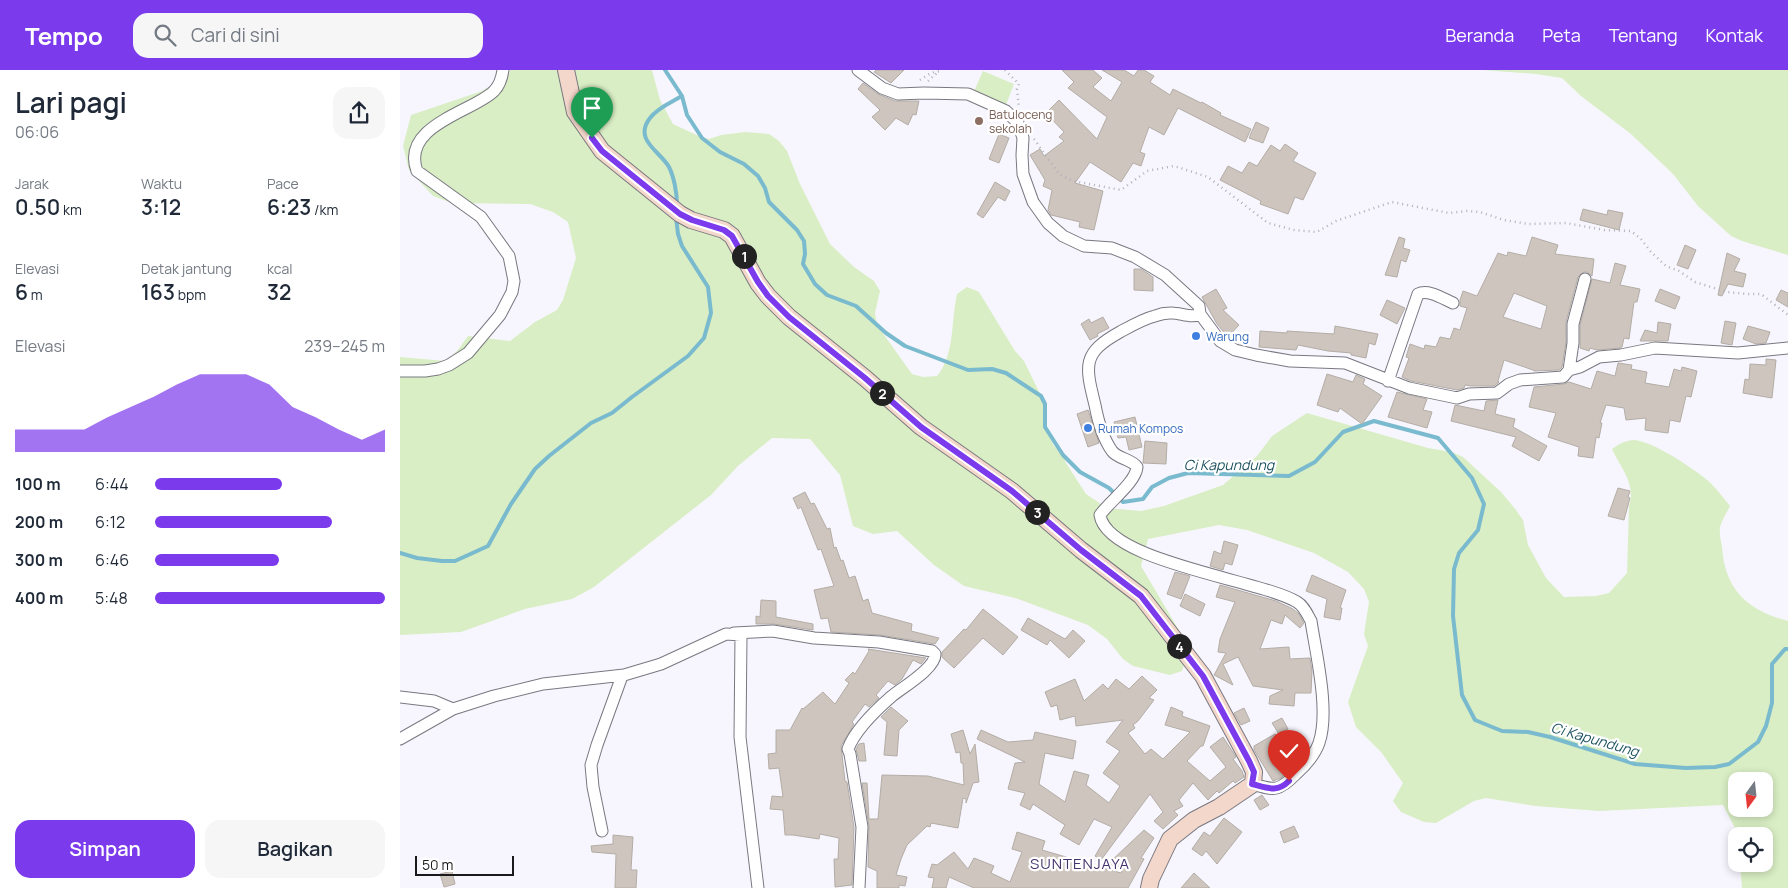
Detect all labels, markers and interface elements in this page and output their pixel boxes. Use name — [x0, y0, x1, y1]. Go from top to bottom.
search box — [133, 13, 483, 58]
text: Tempo — [25, 19, 103, 52]
icon: search — [151, 21, 179, 49]
text: Cari di sini — [191, 22, 280, 48]
text: Beranda — [1445, 23, 1514, 47]
text: Peta — [1542, 23, 1581, 47]
text: Tentang — [1609, 23, 1678, 47]
text: Kontak — [1706, 23, 1763, 47]
text: Lari pagi — [15, 83, 127, 121]
button: share — [333, 87, 385, 139]
pin — [571, 87, 613, 138]
icon: arrive — [578, 94, 606, 122]
place label: Batuloceng sekolah — [989, 106, 1052, 137]
marker: Batuloceng sekolah — [973, 115, 985, 127]
text: 06:06 — [15, 121, 59, 143]
text: Jarak — [15, 174, 49, 193]
text: Waktu — [141, 174, 182, 193]
text: Pace — [267, 174, 299, 193]
text: 0.50 — [15, 193, 60, 221]
text: 3:12 — [141, 193, 181, 221]
text: 6:23 — [267, 193, 311, 221]
text: km — [60, 200, 82, 219]
text: /km — [311, 200, 338, 219]
pin: 1 — [732, 244, 756, 268]
text: 1 — [741, 247, 748, 266]
text: Elevasi — [15, 259, 59, 278]
text: Detak jantung — [141, 259, 232, 278]
text: kcal — [267, 259, 293, 278]
text: 6 — [15, 278, 28, 306]
text: 163 — [141, 278, 175, 306]
text: 32 — [267, 278, 291, 306]
text: m — [28, 285, 43, 304]
text: bpm — [175, 285, 206, 304]
place label: Warung — [1206, 328, 1249, 345]
marker: Warung — [1190, 330, 1202, 342]
text: Elevasi — [15, 335, 66, 357]
text: 239–245 m — [304, 335, 385, 357]
pin: 2 — [870, 380, 894, 406]
text: 2 — [878, 384, 887, 403]
place label: Rumah Kompos — [1098, 420, 1183, 437]
marker: Rumah Kompos — [1082, 422, 1094, 434]
water label: Ci Kapundung — [1184, 455, 1276, 474]
text: 100 m — [15, 473, 61, 495]
text: 6:44 — [95, 473, 129, 495]
pin: 3 — [1024, 500, 1050, 524]
text: 3 — [1033, 503, 1042, 522]
text: 200 m — [15, 511, 63, 533]
text: 6:12 — [95, 511, 125, 533]
text: 300 m — [15, 549, 63, 571]
text: 6:46 — [95, 549, 129, 571]
text: 400 m — [15, 587, 63, 609]
text: 5:48 — [95, 587, 128, 609]
pin: 4 — [1166, 634, 1192, 658]
text: 4 — [1175, 637, 1184, 656]
water label: Ci Kapundung — [1549, 717, 1643, 761]
pin — [1268, 730, 1310, 781]
icon: check — [1275, 737, 1303, 765]
north arrow — [1728, 772, 1772, 818]
map controls — [1728, 772, 1773, 872]
button: Simpan — [15, 820, 195, 878]
button: Bagikan — [205, 820, 385, 878]
button: locate — [1728, 827, 1773, 872]
scale bar — [415, 853, 514, 876]
district label: SUNTENJAYA — [1030, 853, 1130, 874]
text: 50 m — [422, 855, 453, 874]

